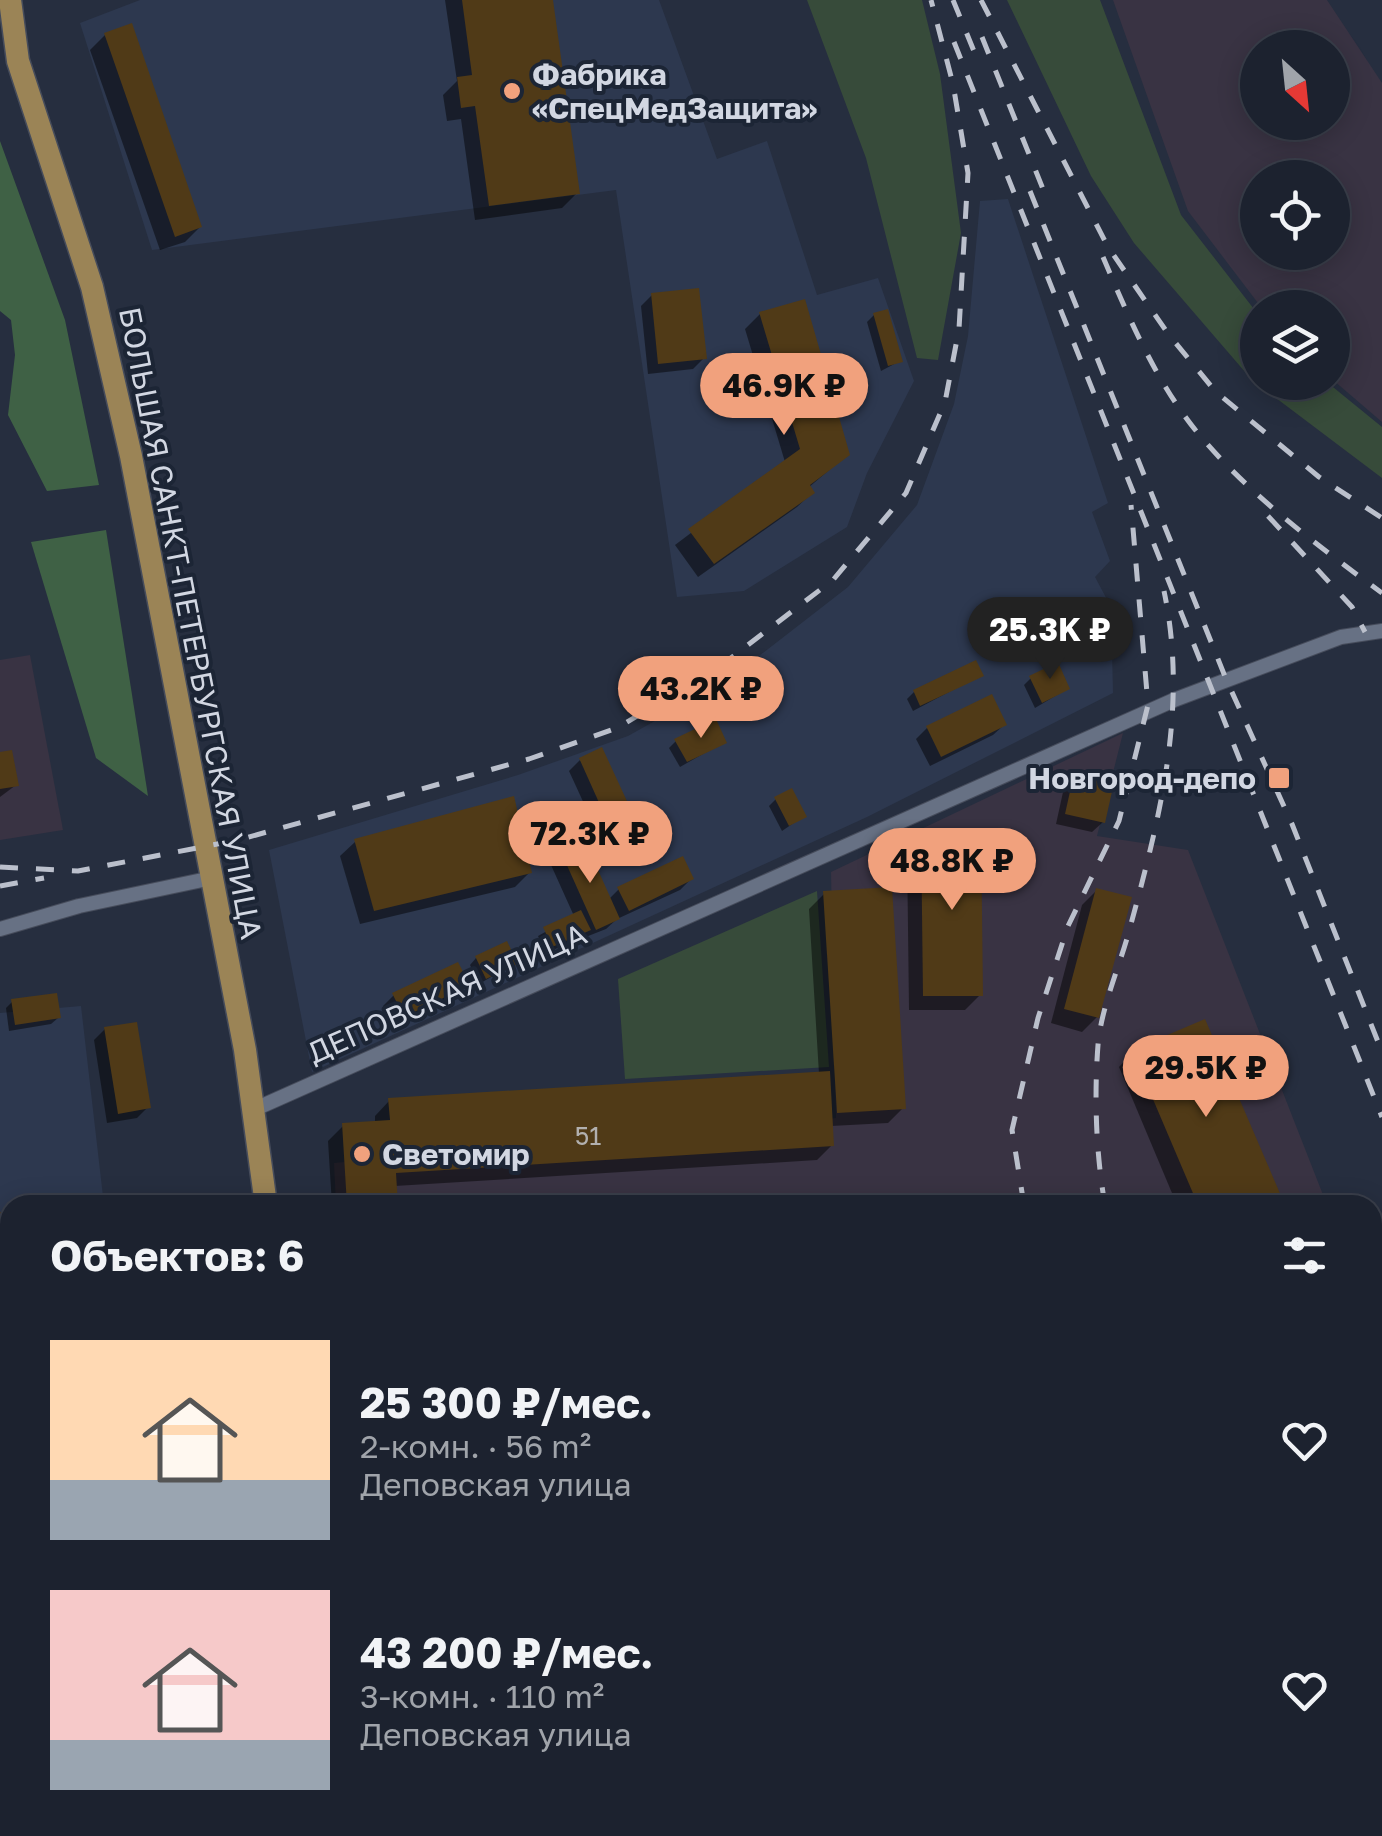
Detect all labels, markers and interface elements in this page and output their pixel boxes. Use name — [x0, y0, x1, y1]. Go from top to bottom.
north arrow — [1240, 30, 1350, 140]
map controls — [1240, 30, 1350, 400]
place label: Фабрика «СпецМедЗащита» — [532, 56, 817, 126]
marker: Фабрика «СпецМедЗащита» — [501, 80, 523, 102]
button: locate — [1240, 160, 1350, 270]
button: layers — [1240, 290, 1350, 400]
street label: БОЛЬШАЯ САНКТ-ПЕТЕРБУРГСКАЯ УЛИЦА — [112, 304, 270, 942]
pin: 46.9K ₽ — [692, 353, 876, 438]
text: 46.9K ₽ — [722, 366, 846, 404]
pin: 25.3K ₽ — [958, 597, 1142, 682]
text: 25.3K ₽ — [989, 610, 1111, 648]
pin: 43.2K ₽ — [609, 656, 793, 741]
text: 43.2K ₽ — [640, 669, 762, 707]
place label: Новгород-депо — [1028, 760, 1256, 796]
marker: Новгород-депо — [1266, 765, 1292, 791]
pin: 72.3K ₽ — [498, 801, 682, 886]
text: 72.3K ₽ — [530, 814, 650, 852]
pin: 48.8K ₽ — [860, 828, 1044, 913]
text: 48.8K ₽ — [890, 841, 1014, 879]
street label: ДЕПОВСКАЯ УЛИЦА — [302, 915, 592, 1071]
pin: 29.5K ₽ — [1114, 1035, 1298, 1120]
text: 29.5K ₽ — [1145, 1048, 1267, 1086]
house number: 51 — [575, 1120, 601, 1151]
place label: Светомир — [382, 1136, 530, 1172]
marker: Светомир — [351, 1143, 373, 1165]
icon: filters — [1277, 1228, 1332, 1283]
text: Объектов: 6 — [50, 1230, 305, 1280]
text: 25 300 ₽/мес. — [360, 1377, 653, 1427]
icon: home — [130, 1380, 250, 1500]
icon: heart — [1277, 1413, 1332, 1468]
text: 2-комн. · 56 m² — [360, 1427, 591, 1465]
text: Деповская улица — [360, 1465, 632, 1503]
text: 43 200 ₽/мес. — [360, 1627, 654, 1677]
icon: home — [130, 1630, 250, 1750]
icon: heart — [1277, 1663, 1332, 1718]
text: 3-комн. · 110 m² — [360, 1677, 604, 1715]
text: Деповская улица — [360, 1715, 632, 1753]

